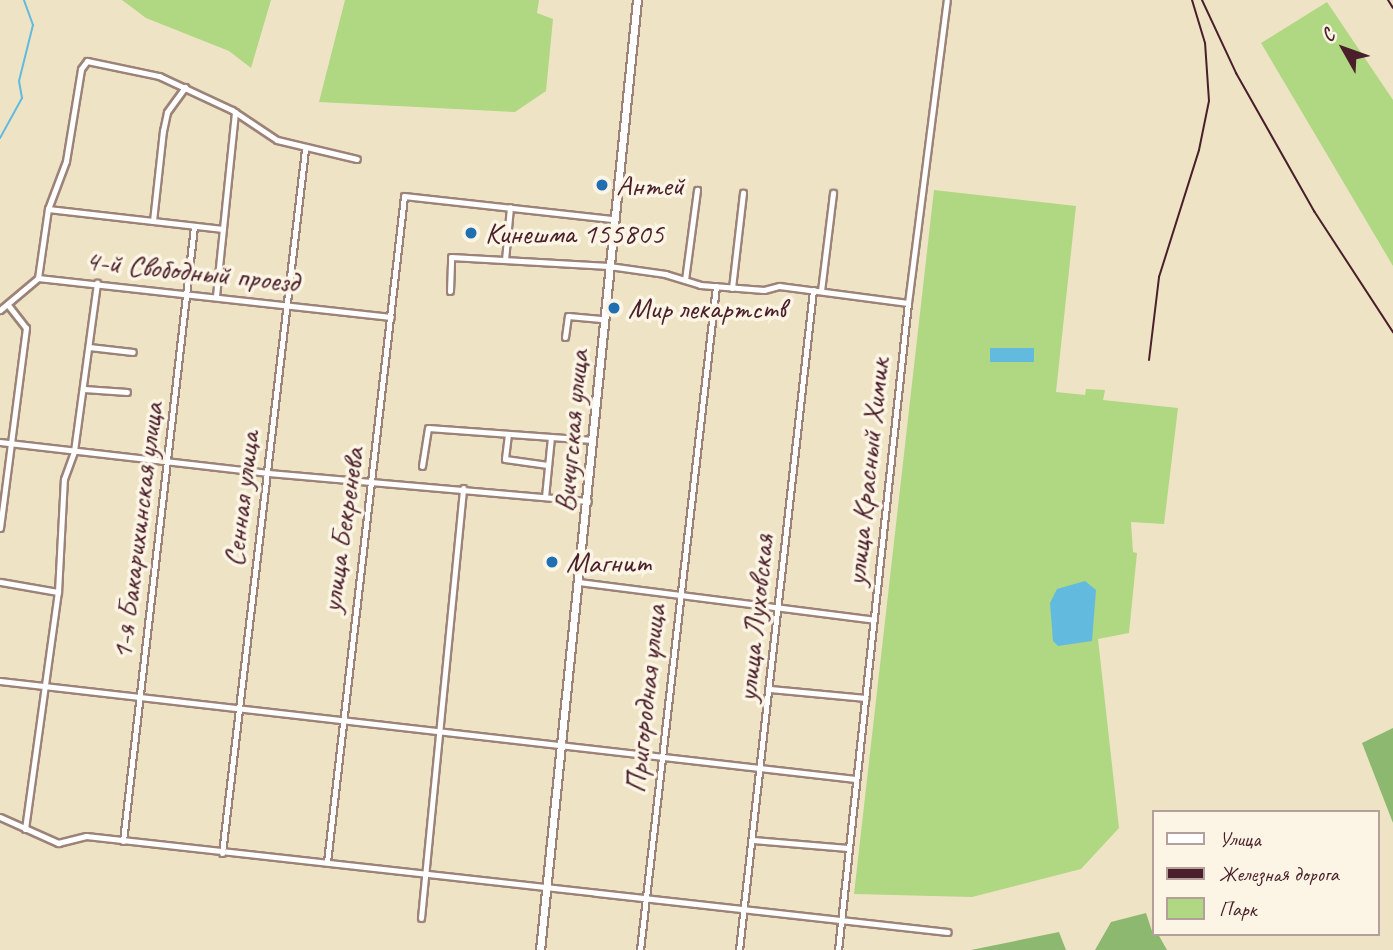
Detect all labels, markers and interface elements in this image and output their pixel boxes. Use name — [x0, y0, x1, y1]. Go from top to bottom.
north arrow — [1309, 14, 1379, 84]
text: С — [1316, 24, 1340, 47]
place label: Антей — [616, 167, 684, 203]
marker: Антей — [594, 177, 610, 193]
place label: Кинешма 155805 — [485, 215, 664, 251]
marker: Кинешма 155805 — [463, 225, 479, 241]
street label: 4-й Свободный проезд — [83, 242, 301, 300]
place label: Мир лекартств — [628, 290, 785, 326]
marker: Мир лекартств — [606, 300, 622, 316]
street label: Вичугская улица — [546, 347, 596, 515]
street label: улица Красный Химик — [837, 356, 897, 588]
street label: 1-я Бакарихинская улица — [103, 401, 171, 661]
street label: Сенная улица — [215, 429, 267, 569]
street label: улица Бекренева — [313, 445, 371, 615]
street label: улица Луховская — [728, 532, 782, 704]
place label: Магнит — [566, 544, 651, 580]
marker: Магнит — [544, 554, 560, 570]
street label: Пригородная улица — [617, 602, 673, 796]
legend — [1152, 810, 1379, 936]
text: Улица — [1219, 826, 1261, 852]
text: Железная дорога — [1219, 861, 1339, 887]
text: Парк — [1219, 896, 1256, 922]

